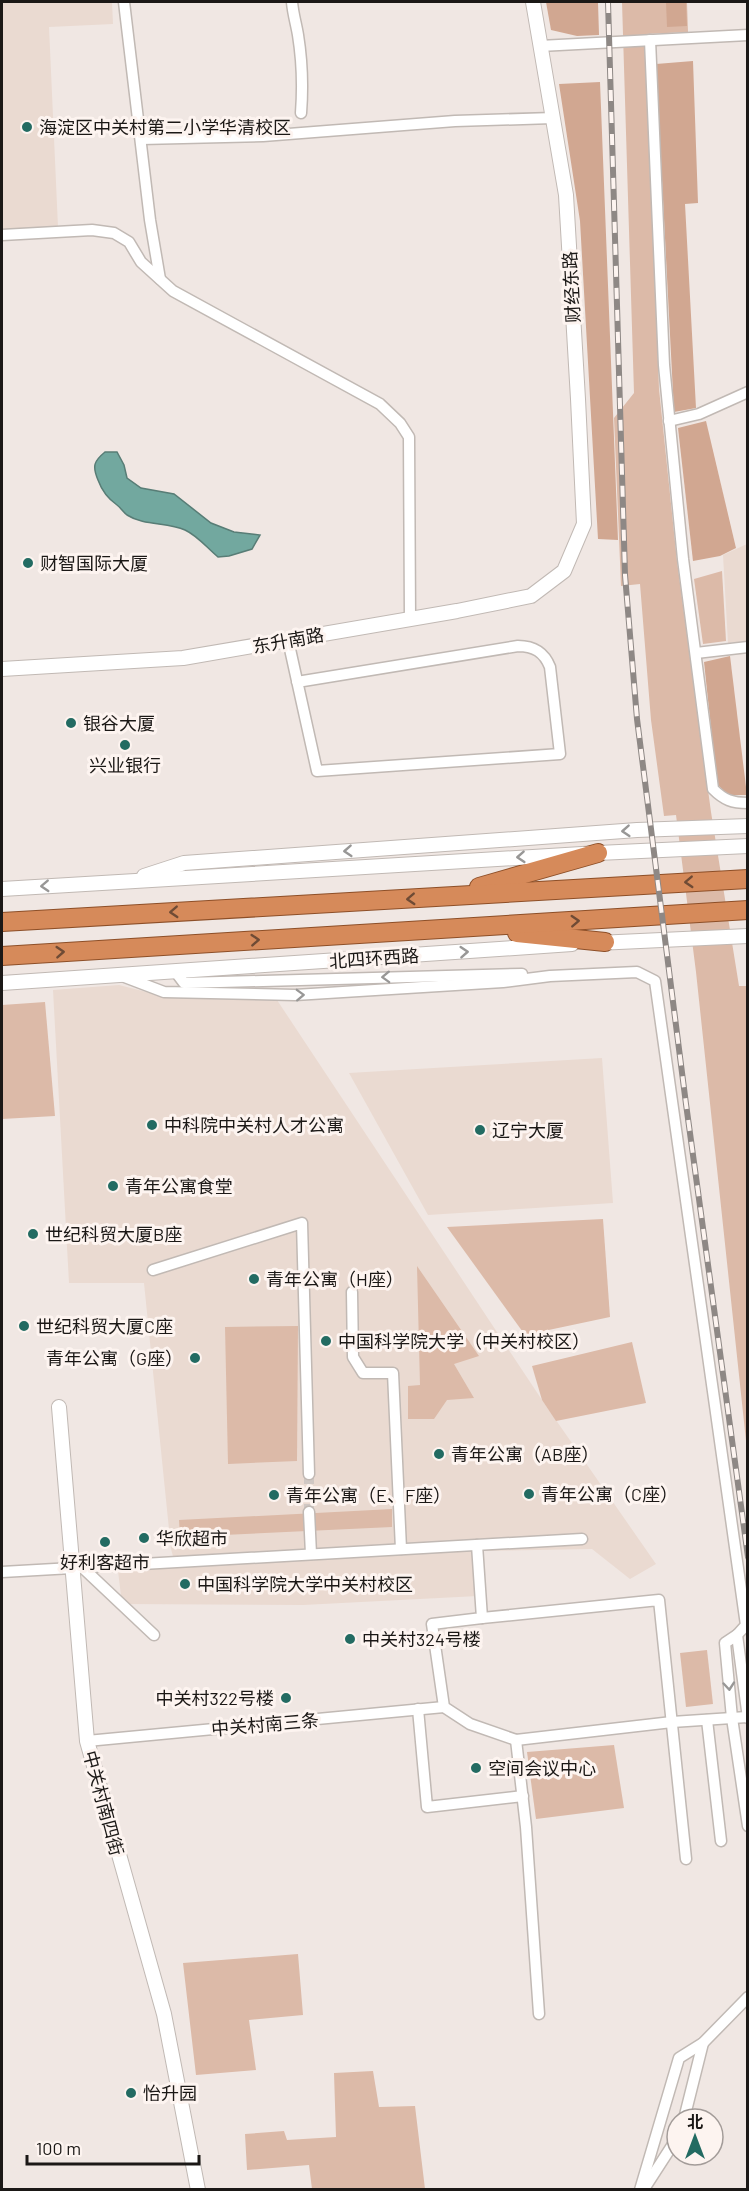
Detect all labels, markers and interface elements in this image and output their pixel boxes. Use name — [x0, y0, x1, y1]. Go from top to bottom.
place label: 海淀区中关村第二小学华清校区 — [39, 116, 291, 138]
marker: 海淀区中关村第二小学华清校区 — [20, 120, 34, 134]
street label: 财经东路 — [558, 250, 584, 324]
place label: 财智国际大厦 — [40, 552, 148, 574]
marker: 财智国际大厦 — [21, 556, 35, 570]
street label: 东升南路 — [251, 623, 325, 657]
place label: 银谷大厦 — [83, 712, 155, 734]
marker: 银谷大厦 — [64, 716, 78, 730]
marker: 兴业银行 — [118, 738, 132, 752]
place label: 兴业银行 — [89, 754, 161, 776]
one-way arrow — [622, 824, 631, 837]
one-way arrow — [343, 844, 352, 857]
one-way arrow — [517, 851, 526, 864]
one-way arrow — [685, 876, 694, 889]
one-way arrow — [40, 880, 49, 893]
one-way arrow — [406, 892, 415, 905]
one-way arrow — [169, 905, 178, 918]
one-way arrow — [570, 914, 579, 927]
one-way arrow — [250, 934, 259, 947]
street label: 北四环西路 — [328, 944, 420, 972]
one-way arrow — [55, 946, 64, 959]
one-way arrow — [459, 946, 468, 959]
one-way arrow — [382, 971, 391, 984]
one-way arrow — [296, 988, 305, 1001]
place label: 中科院中关村人才公寓 — [164, 1114, 344, 1136]
marker: 中科院中关村人才公寓 — [145, 1118, 159, 1132]
place label: 辽宁大厦 — [492, 1119, 564, 1141]
marker: 辽宁大厦 — [473, 1123, 487, 1137]
place label: 青年公寓食堂 — [125, 1175, 233, 1197]
marker: 青年公寓食堂 — [106, 1179, 120, 1193]
place label: 世纪科贸大厦B座 — [45, 1223, 182, 1245]
marker: 世纪科贸大厦B座 — [26, 1227, 40, 1241]
place label: 青年公寓（H座） — [266, 1268, 404, 1290]
marker: 青年公寓（H座） — [247, 1272, 261, 1286]
place label: 世纪科贸大厦C座 — [36, 1315, 173, 1337]
marker: 世纪科贸大厦C座 — [17, 1319, 31, 1333]
place label: 中国科学院大学（中关村校区） — [338, 1330, 590, 1352]
marker: 中国科学院大学（中关村校区） — [319, 1334, 333, 1348]
place label: 青年公寓（G座） — [46, 1347, 183, 1369]
marker: 青年公寓（G座） — [188, 1351, 202, 1365]
place label: 青年公寓（AB座） — [451, 1443, 599, 1465]
marker: 青年公寓（AB座） — [432, 1447, 446, 1461]
place label: 青年公寓（C座） — [541, 1483, 678, 1505]
place label: 青年公寓（E、F座） — [286, 1484, 451, 1506]
marker: 青年公寓（C座） — [522, 1487, 536, 1501]
marker: 青年公寓（E、F座） — [267, 1488, 281, 1502]
place label: 华欣超市 — [156, 1527, 228, 1549]
marker: 华欣超市 — [137, 1531, 151, 1545]
marker: 好利客超市 — [98, 1535, 112, 1549]
place label: 好利客超市 — [60, 1551, 150, 1573]
place label: 中国科学院大学中关村校区 — [197, 1573, 413, 1595]
marker: 中国科学院大学中关村校区 — [178, 1577, 192, 1591]
place label: 中关村324号楼 — [362, 1628, 481, 1650]
marker: 中关村324号楼 — [343, 1632, 357, 1646]
one-way arrow — [722, 1682, 735, 1691]
place label: 中关村322号楼 — [155, 1687, 274, 1709]
marker: 中关村322号楼 — [279, 1691, 293, 1705]
street label: 中关村南三条 — [210, 1708, 320, 1740]
street label: 中关村南四街 — [79, 1748, 129, 1858]
place label: 空间会议中心 — [488, 1757, 596, 1779]
marker: 空间会议中心 — [469, 1761, 483, 1775]
place label: 怡升园 — [143, 2082, 197, 2104]
marker: 怡升园 — [124, 2086, 138, 2100]
north arrow — [665, 2107, 725, 2167]
text: 北 — [687, 2112, 703, 2131]
scale bar — [27, 2128, 200, 2166]
text: 100 m — [36, 2137, 81, 2159]

